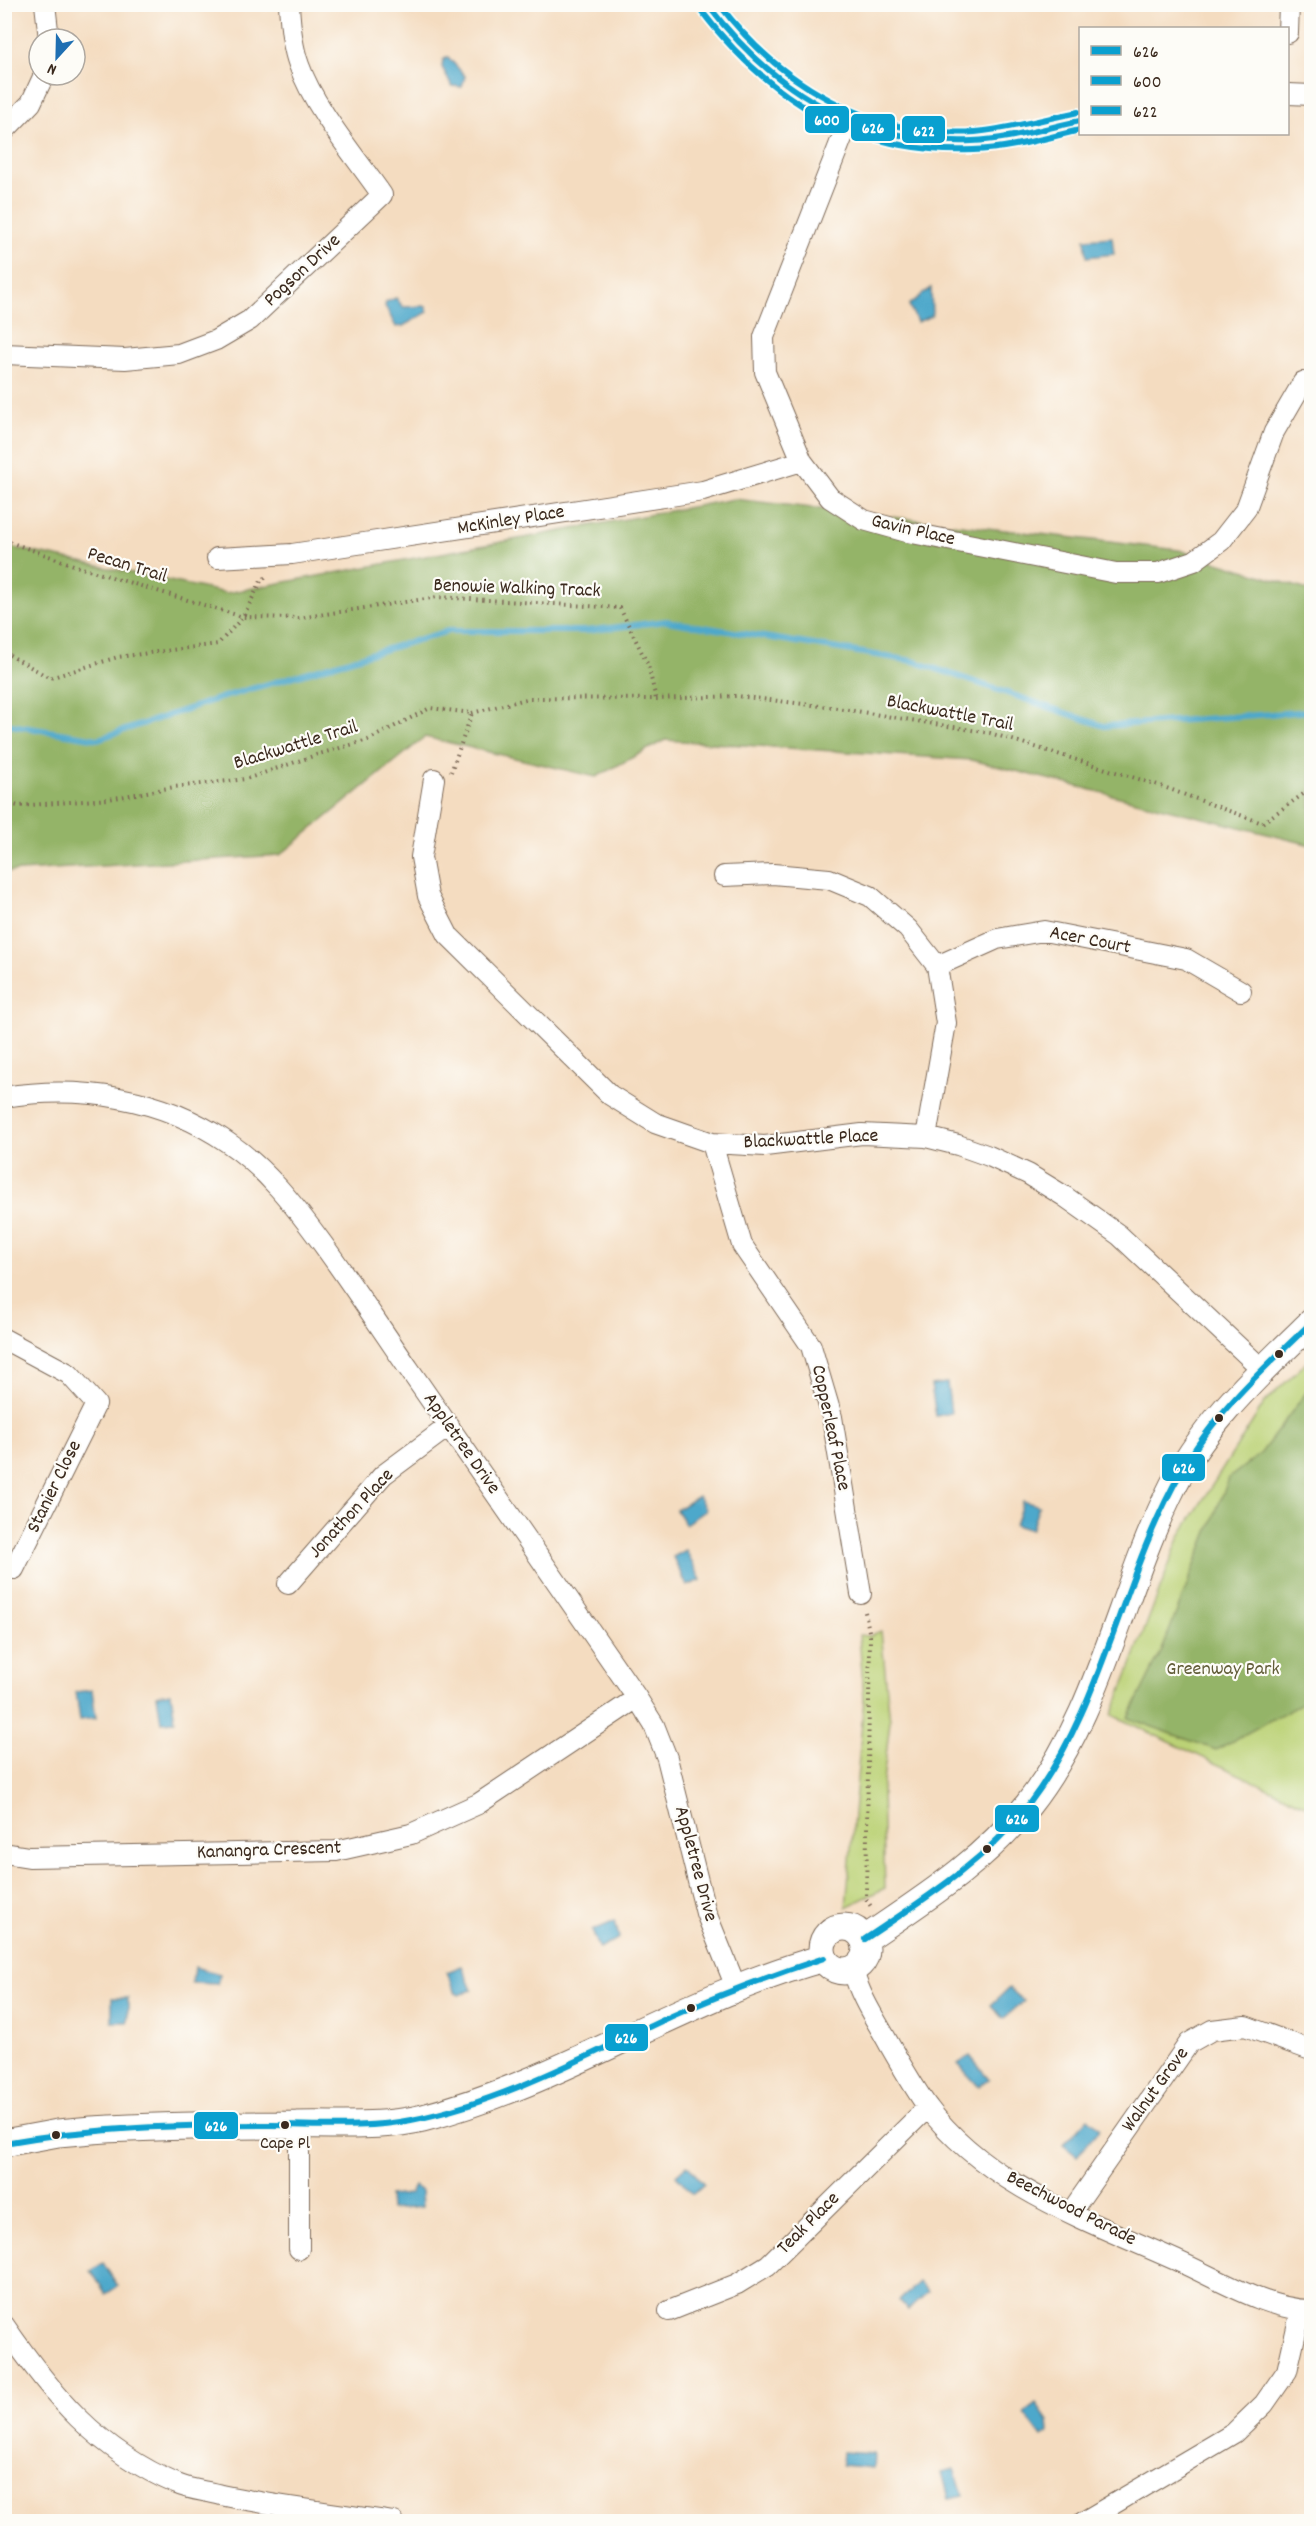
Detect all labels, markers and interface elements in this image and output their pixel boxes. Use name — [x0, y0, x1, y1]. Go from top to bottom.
north arrow — [27, 27, 87, 87]
legend — [1079, 27, 1289, 135]
text: 626 — [1133, 41, 1159, 66]
text: N — [44, 56, 60, 81]
text: 600 — [1133, 71, 1161, 96]
text: 622 — [1133, 101, 1158, 126]
line badge: 600 — [804, 105, 850, 134]
text: 600 — [814, 110, 840, 133]
line badge: 626 — [850, 113, 896, 142]
line badge: 622 — [901, 115, 946, 144]
text: 626 — [862, 118, 884, 141]
text: 622 — [913, 121, 935, 144]
street label: Pogson Drive — [258, 228, 348, 314]
street label: McKinley Place — [455, 499, 567, 543]
street label: Gavin Place — [868, 508, 958, 554]
street label: Pecan Trail — [84, 541, 171, 591]
street label: Benowie Walking Track — [433, 572, 601, 606]
street label: Blackwattle Trail — [884, 688, 1016, 740]
street label: Blackwattle Trail — [231, 714, 362, 778]
street label: Acer Court — [1047, 919, 1133, 963]
street label: Blackwattle Place — [743, 1122, 879, 1158]
unlabelled marker — [1273, 1348, 1285, 1360]
street label: Copperleaf Place — [803, 1362, 857, 1494]
street label: Appletree Drive — [416, 1387, 507, 1501]
unlabelled marker — [1213, 1412, 1225, 1424]
street label: Stanier Close — [20, 1436, 90, 1538]
line badge: 626 — [1161, 1453, 1206, 1482]
text: 626 — [1173, 1458, 1195, 1481]
street label: Jonathon Place — [303, 1463, 401, 1565]
park label: Greenway Park — [1166, 1656, 1280, 1684]
street label: Appletree Drive — [666, 1803, 724, 1925]
line badge: 626 — [994, 1804, 1040, 1833]
text: 626 — [1006, 1809, 1028, 1832]
street label: Kanangra Crescent — [196, 1834, 342, 1868]
unlabelled marker — [981, 1843, 993, 1855]
unlabelled marker — [685, 2002, 697, 2014]
line badge: 626 — [604, 2023, 649, 2052]
text: 626 — [615, 2028, 637, 2051]
street label: Walnut Grove — [1116, 2042, 1197, 2138]
line badge: 626 — [193, 2111, 239, 2140]
text: 626 — [205, 2116, 227, 2139]
marker: Cape Pl — [279, 2119, 291, 2131]
unlabelled marker — [50, 2129, 62, 2141]
place label: Cape Pl — [260, 2132, 311, 2157]
street label: Beechwood Parade — [1001, 2164, 1141, 2254]
street label: Teak Place — [771, 2186, 847, 2262]

